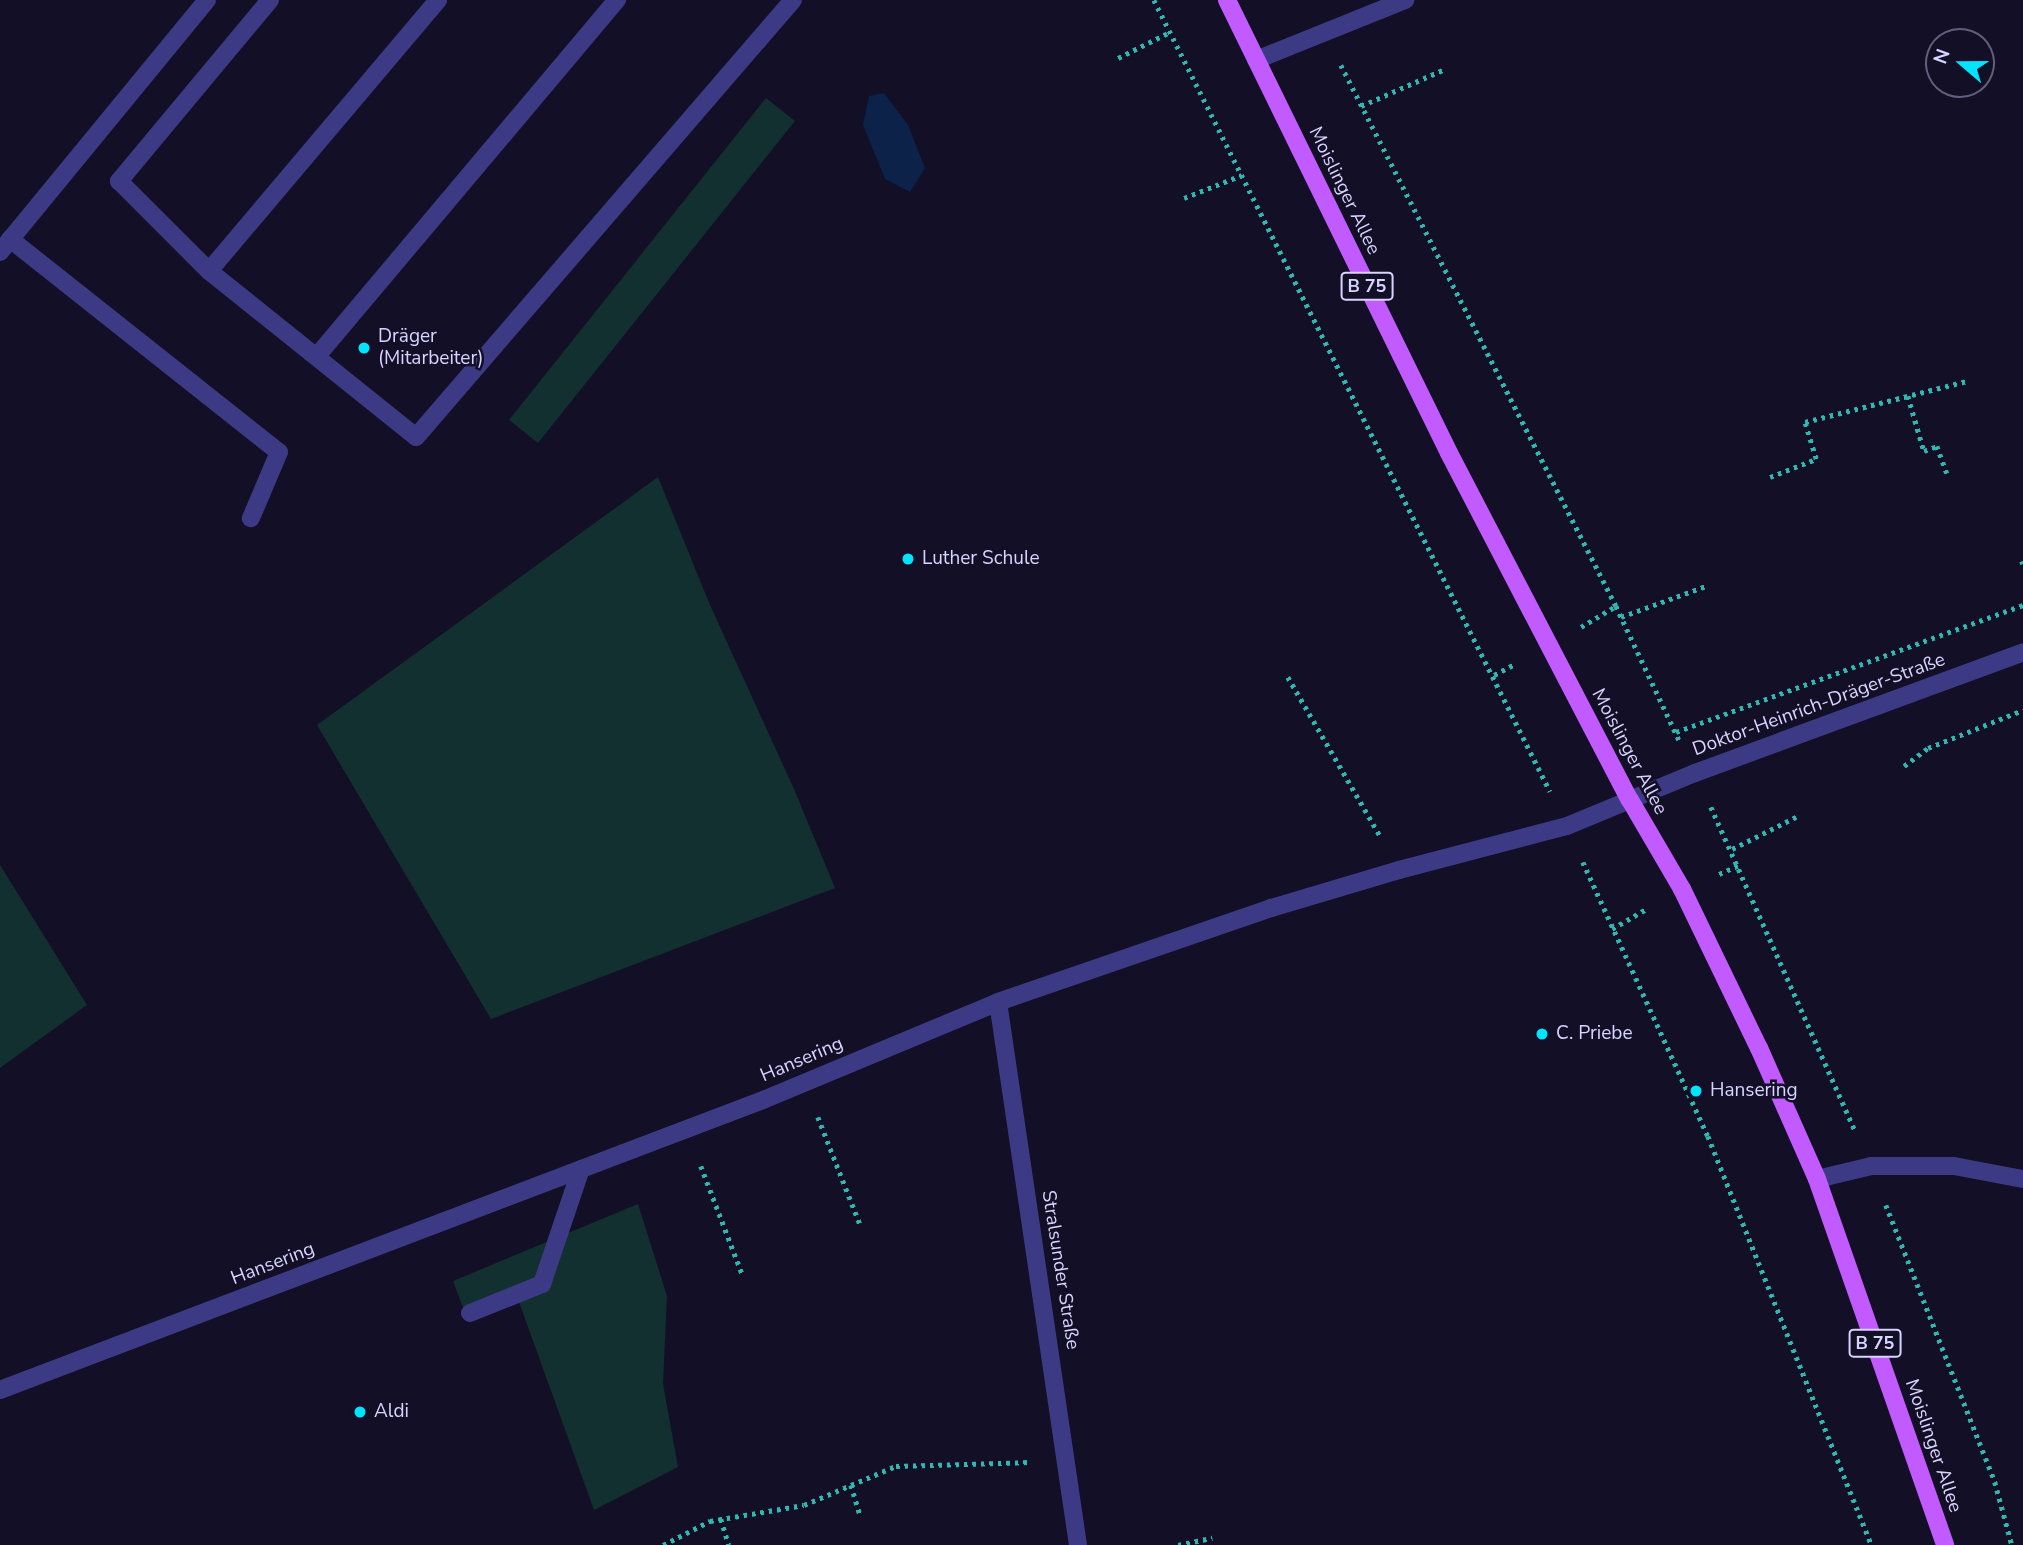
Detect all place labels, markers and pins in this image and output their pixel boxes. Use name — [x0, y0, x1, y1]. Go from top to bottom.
place label: Dräger (Mitarbeiter) — [378, 326, 484, 370]
marker: Dräger (Mitarbeiter) — [356, 340, 372, 356]
place label: Luther Schule — [922, 548, 1040, 570]
marker: Luther Schule — [900, 551, 916, 567]
place label: C. Priebe — [1556, 1023, 1633, 1045]
marker: C. Priebe — [1534, 1026, 1550, 1042]
place label: Hansering — [1710, 1080, 1798, 1102]
marker: Hansering — [1688, 1083, 1704, 1099]
place label: Aldi — [374, 1401, 409, 1423]
marker: Aldi — [352, 1404, 368, 1420]

